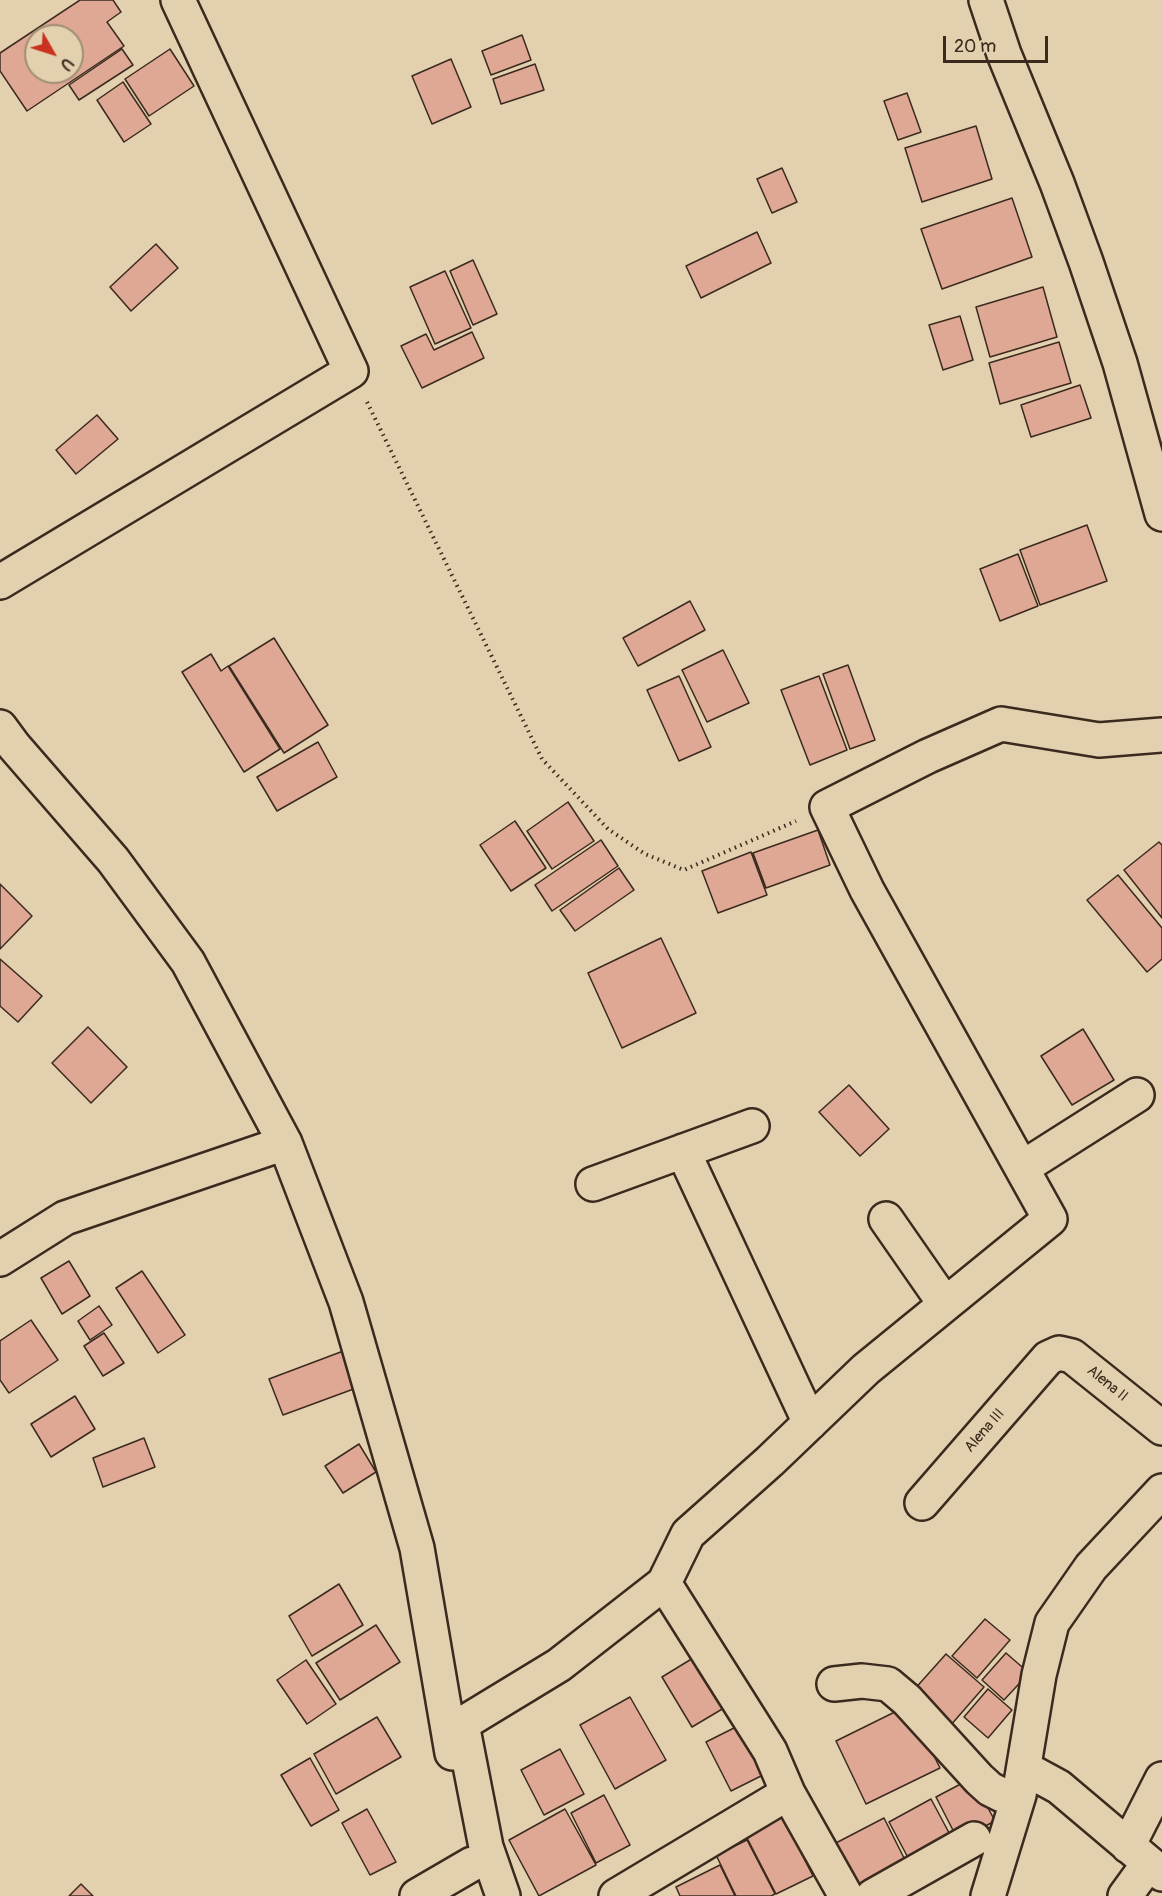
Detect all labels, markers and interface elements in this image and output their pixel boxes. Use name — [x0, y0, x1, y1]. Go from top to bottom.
north arrow — [24, 24, 84, 84]
scale bar — [946, 24, 1051, 62]
text: 20 m — [954, 35, 996, 58]
text: U — [55, 54, 78, 74]
street label: Alena II — [1083, 1362, 1131, 1406]
street label: Alena III — [961, 1406, 1009, 1456]

